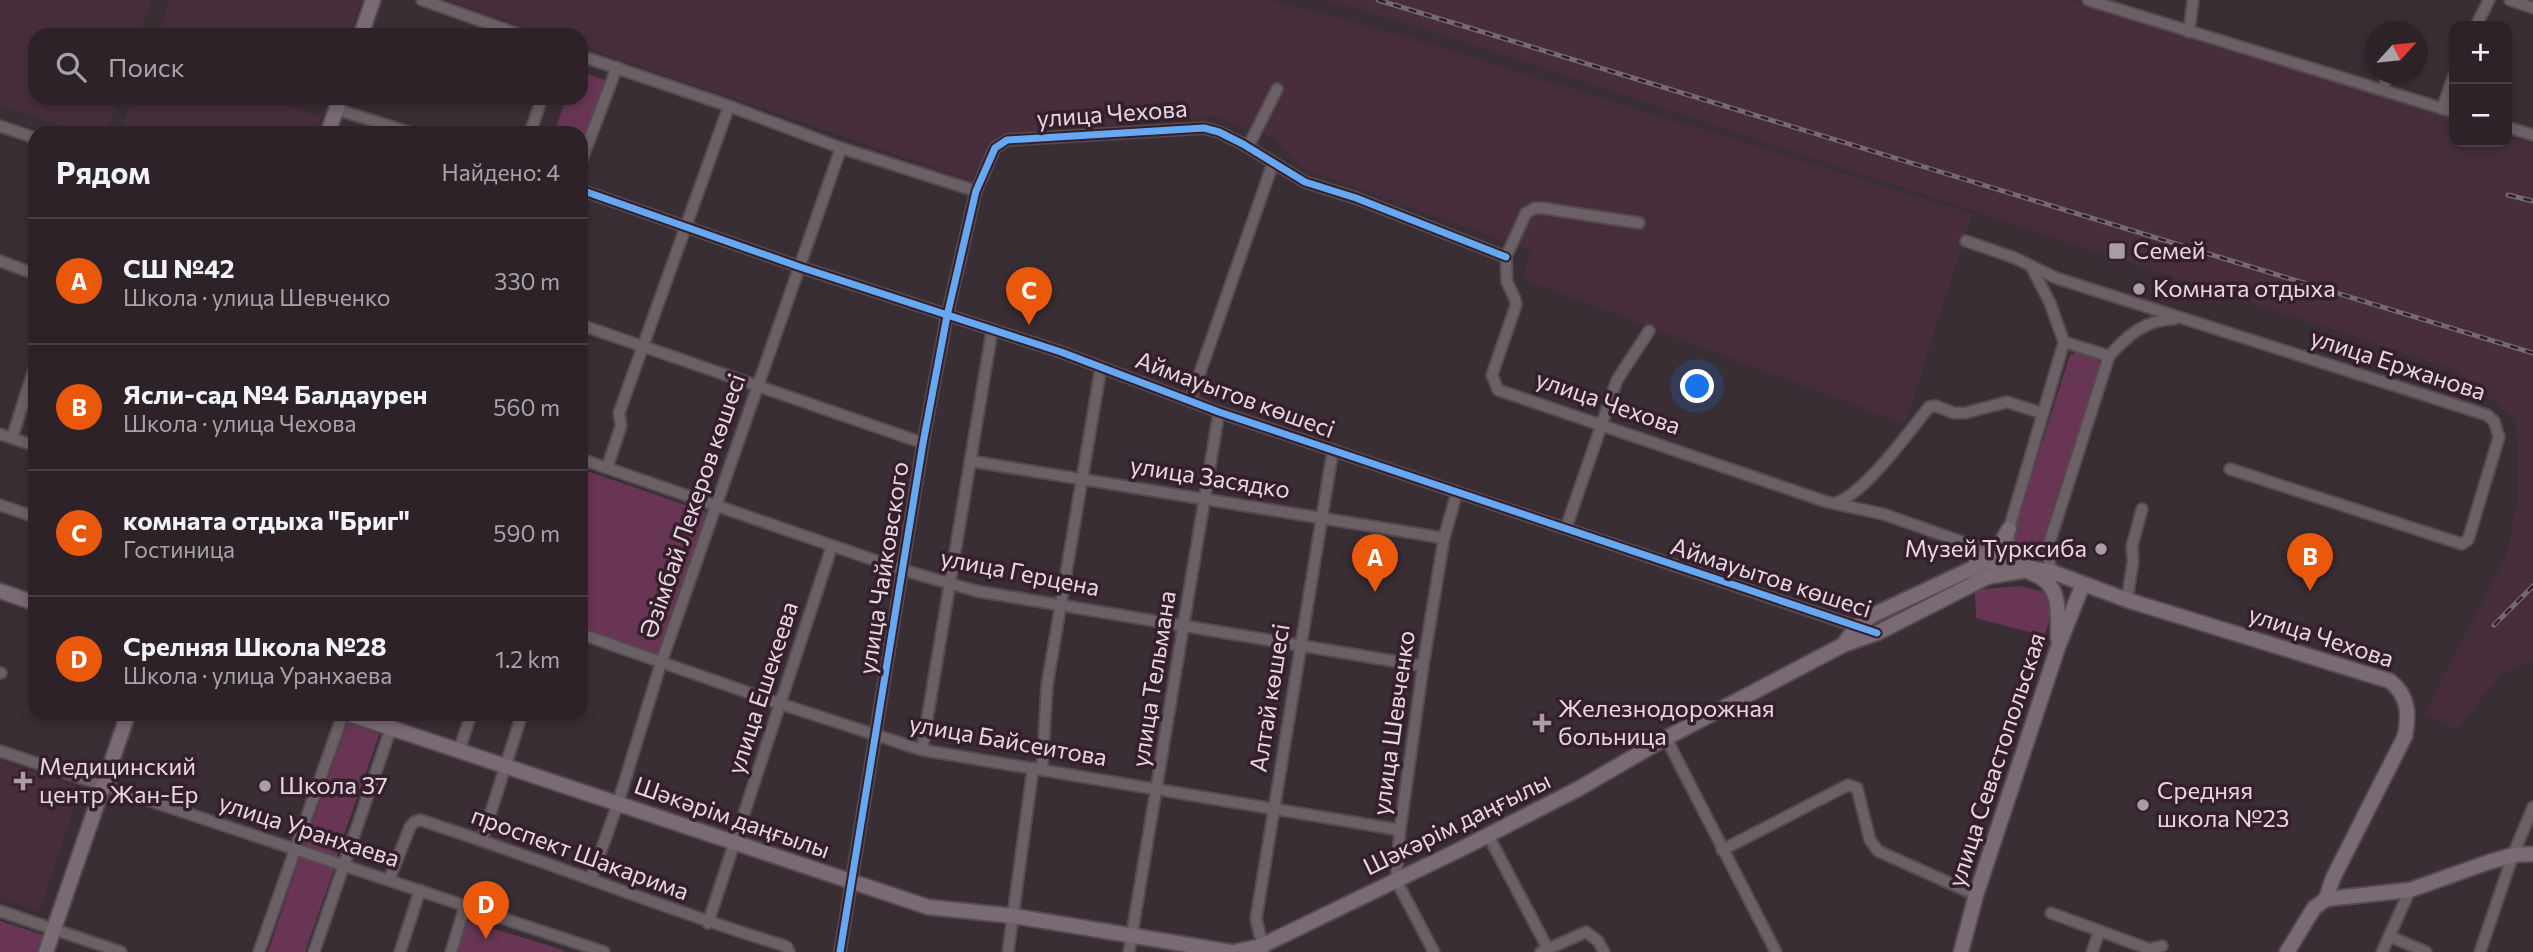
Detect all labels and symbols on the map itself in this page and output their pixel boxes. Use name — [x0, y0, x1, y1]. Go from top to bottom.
north arrow — [2365, 21, 2428, 84]
street label: улица Чехова — [1036, 93, 1188, 132]
place label: Семей — [2133, 235, 2206, 264]
marker: Семей — [2107, 241, 2127, 261]
pin: C — [1006, 267, 1052, 325]
place label: Комната отдыха — [2153, 273, 2336, 302]
marker: Комната отдыха — [2131, 281, 2147, 297]
street label: улица Ержанова — [2307, 322, 2490, 406]
street label: Аймауытов көшесі — [1132, 344, 1339, 443]
street label: улица Чехова — [1532, 363, 1685, 440]
street label: Әзімбай Лекеров көшесі — [633, 369, 751, 642]
your location — [1680, 369, 1714, 403]
street label: улица Засядко — [1128, 450, 1292, 503]
street label: улица Чайковского — [851, 459, 914, 676]
street label: Аймауытов көшесі — [1667, 530, 1876, 623]
place label: Музей Турксиба — [1905, 533, 2087, 562]
pin: B — [2287, 533, 2333, 591]
pin: A — [1352, 534, 1398, 592]
marker: Музей Турксиба — [2093, 541, 2109, 557]
street label: улица Герцена — [938, 542, 1102, 601]
street label: улица Тельмана — [1124, 588, 1181, 769]
street label: улица Ешекеева — [720, 598, 803, 778]
street label: улица Чехова — [2245, 598, 2398, 673]
street label: Алтай көшесі — [1242, 622, 1295, 774]
street label: улица Шевченко — [1365, 628, 1420, 817]
street label: улица Севастопольская — [1941, 629, 2050, 890]
place label: Железнодорожная больница — [1558, 693, 1775, 750]
street label: улица Байсеитова — [907, 708, 1109, 771]
marker: Железнодорожная больница — [1532, 713, 1552, 733]
place label: Медицинский центр Жан-Ер — [39, 751, 199, 808]
street label: Шәкәрім даңғылы — [1358, 765, 1555, 881]
place label: Школа 37 — [279, 770, 388, 799]
street label: Шәкәрім даңғылы — [631, 770, 834, 864]
marker: Медицинский центр Жан-Ер — [13, 771, 33, 791]
place label: Средняя школа №23 — [2157, 775, 2289, 832]
marker: Школа 37 — [257, 778, 273, 794]
street label: улица Уранхаева — [216, 787, 403, 872]
marker: Средняя школа №23 — [2135, 797, 2151, 813]
street label: проспект Шакарима — [468, 800, 693, 905]
pin: D — [463, 881, 509, 939]

